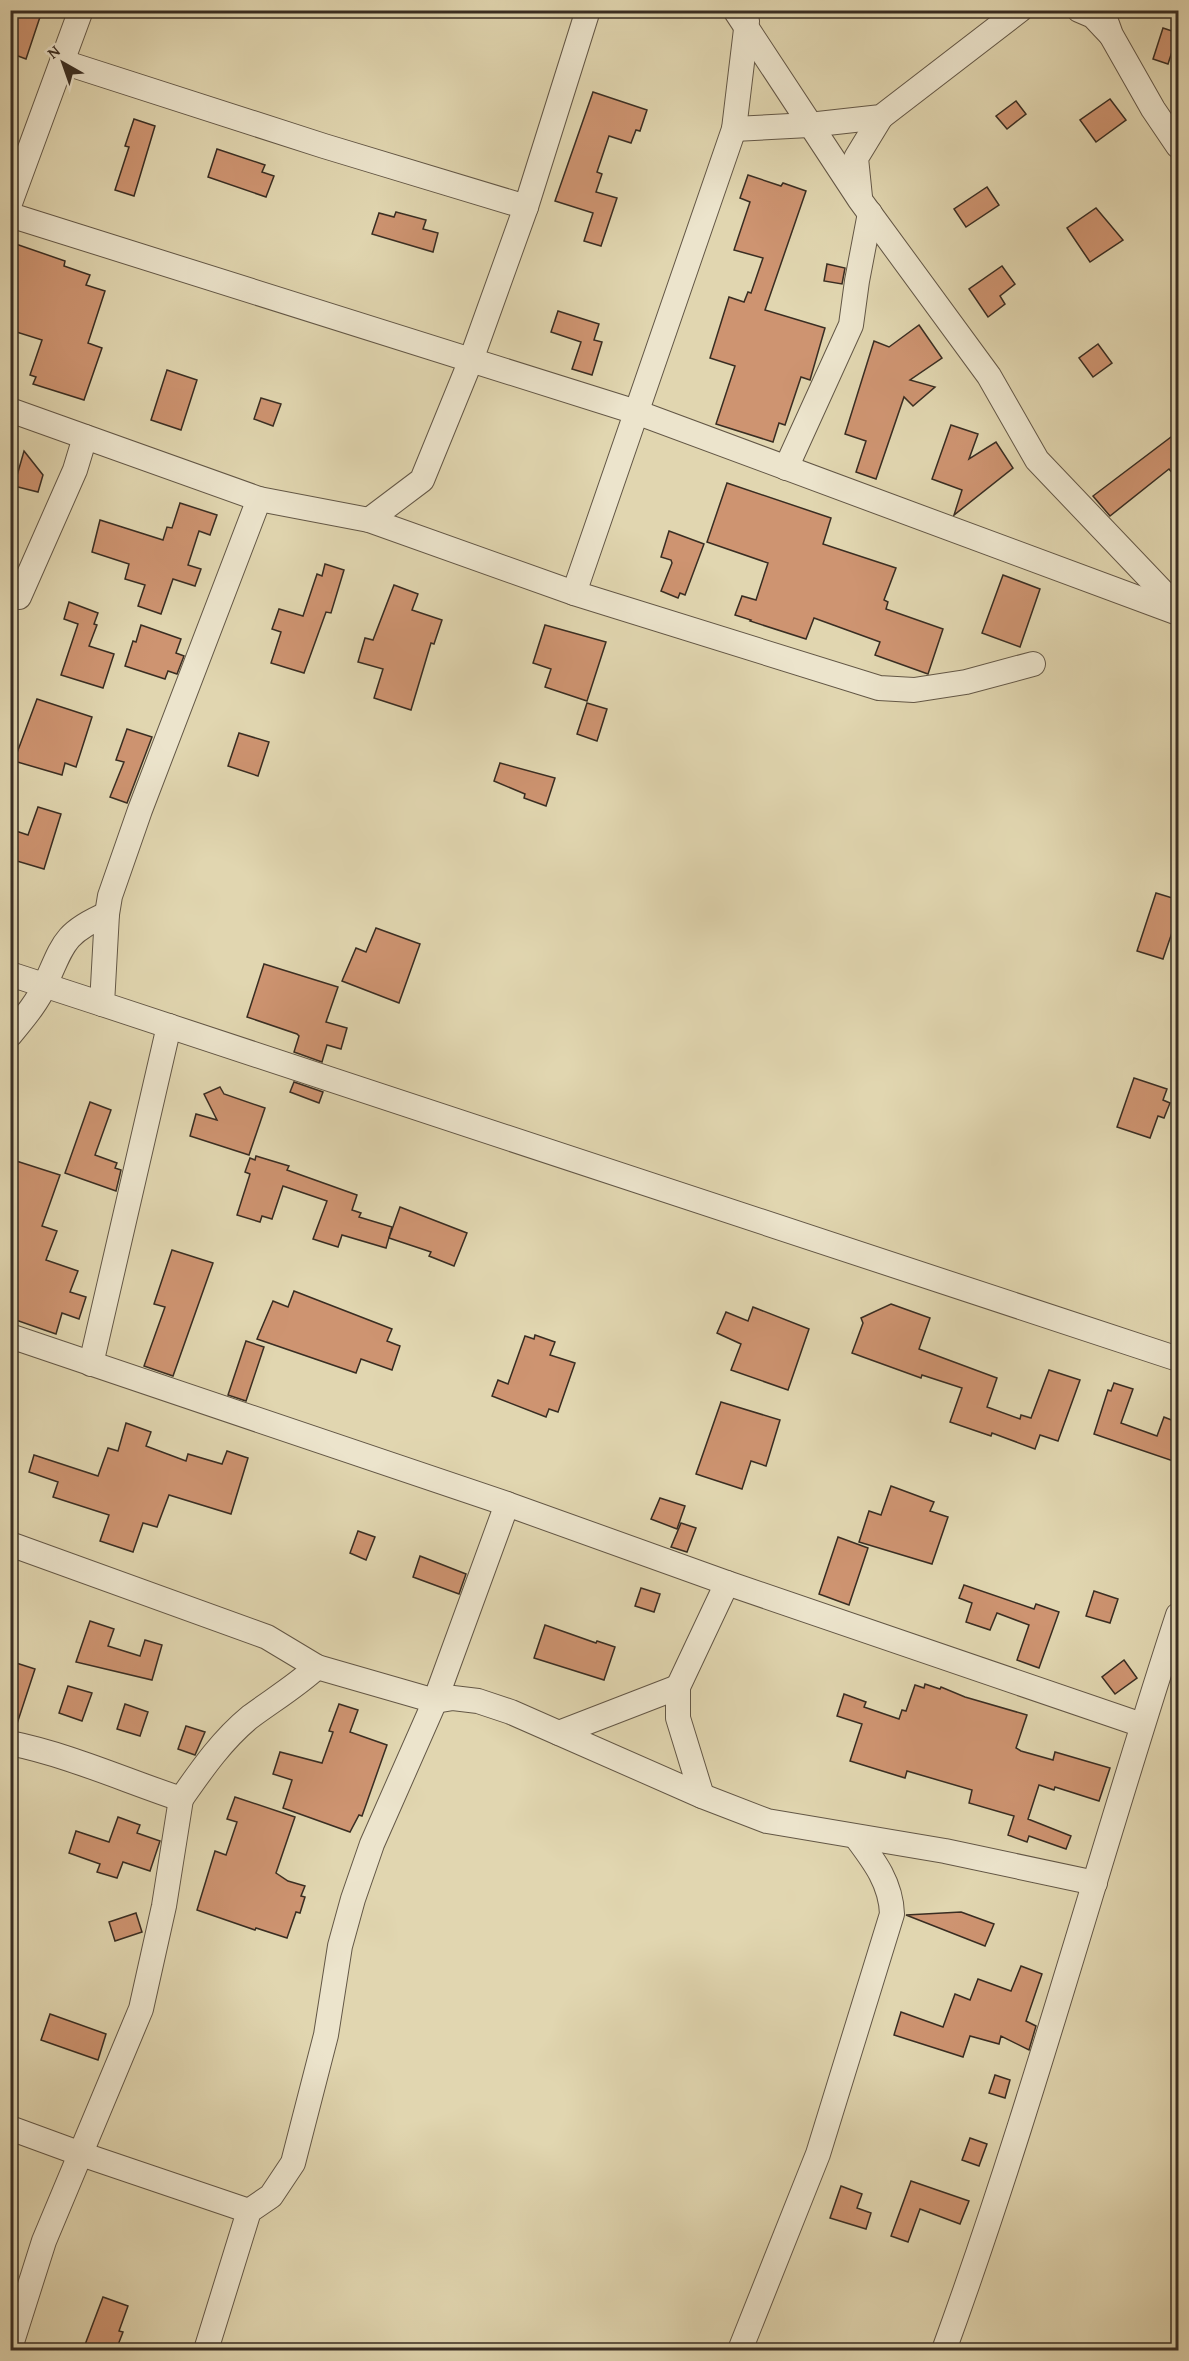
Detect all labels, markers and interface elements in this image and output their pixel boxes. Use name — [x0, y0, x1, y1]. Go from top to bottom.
north arrow — [33, 33, 93, 93]
text: N — [42, 39, 65, 64]

